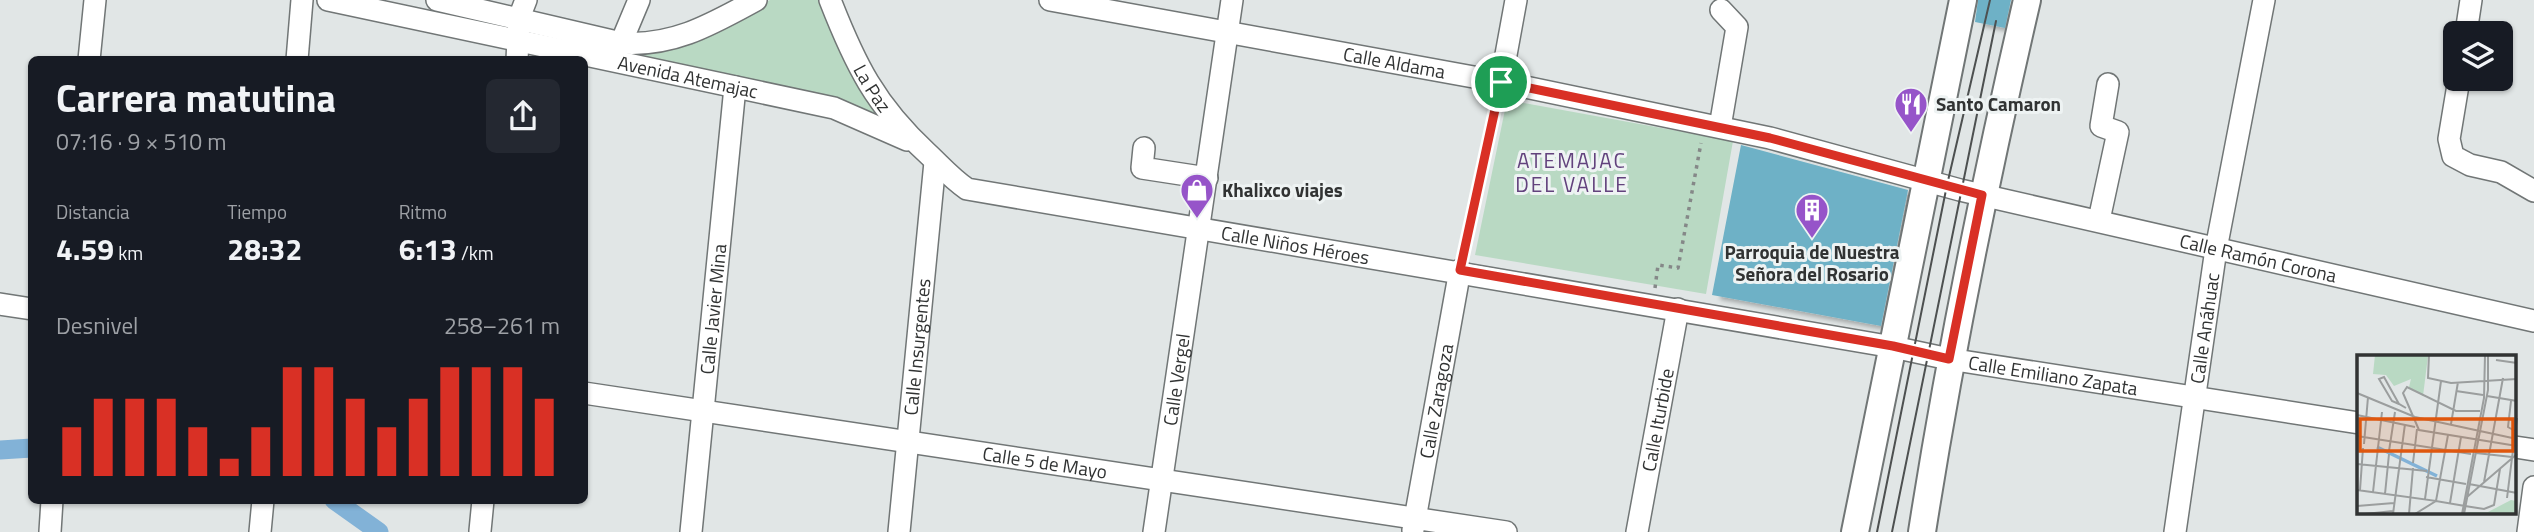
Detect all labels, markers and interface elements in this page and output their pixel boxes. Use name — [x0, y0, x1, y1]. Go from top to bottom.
map controls — [2443, 21, 2513, 91]
button: layers — [2443, 21, 2513, 91]
street label: Calle Aldama — [1341, 39, 1448, 86]
street label: Avenida Atemajac — [615, 47, 761, 105]
pin — [1471, 52, 1531, 112]
street label: La Paz — [847, 59, 899, 118]
icon: arrive — [1482, 63, 1520, 101]
text: Carrera matutina — [56, 69, 336, 127]
button: share — [486, 79, 560, 153]
restaurant icon: Santo Camaron — [1892, 85, 1930, 134]
place label: Santo Camaron — [1936, 89, 2061, 118]
text: 07:16 · 9 × 510 m — [56, 124, 226, 159]
district label: ATEMAJAC DEL VALLE — [1515, 144, 1629, 200]
shop icon: Khalixco viajes — [1178, 171, 1216, 220]
place label: Khalixco viajes — [1222, 175, 1343, 204]
building icon: Parroquia de Nuestra Señora del Rosario — [1793, 191, 1831, 240]
text: Distancia — [56, 197, 130, 226]
text: Tiempo — [227, 197, 287, 226]
text: Ritmo — [399, 197, 447, 226]
street label: Calle Niños Héroes — [1219, 218, 1372, 271]
text: 4.59 — [56, 226, 114, 272]
text: 28:32 — [227, 226, 302, 272]
text: 6:13 — [399, 226, 457, 272]
street label: Calle Ramón Corona — [2177, 226, 2340, 290]
place label: Parroquia de Nuestra Señora del Rosario — [1725, 237, 1900, 288]
text: km — [114, 238, 143, 267]
text: /km — [457, 238, 494, 267]
street label: Calle Javier Mina — [692, 242, 733, 376]
street label: Calle Anáhuac — [2182, 271, 2226, 385]
street label: Calle Insurgentes — [895, 277, 938, 417]
text: Desnivel — [56, 308, 138, 343]
text: 258–261 m — [444, 308, 560, 343]
street label: Calle Vergel — [1155, 332, 1197, 428]
street label: Calle Zaragoza — [1411, 341, 1461, 461]
street label: Calle Emiliano Zapata — [1966, 347, 2140, 402]
inset map — [2357, 355, 2516, 514]
street label: Calle Iturbide — [1633, 366, 1681, 474]
street label: Calle 5 de Mayo — [981, 438, 1109, 486]

